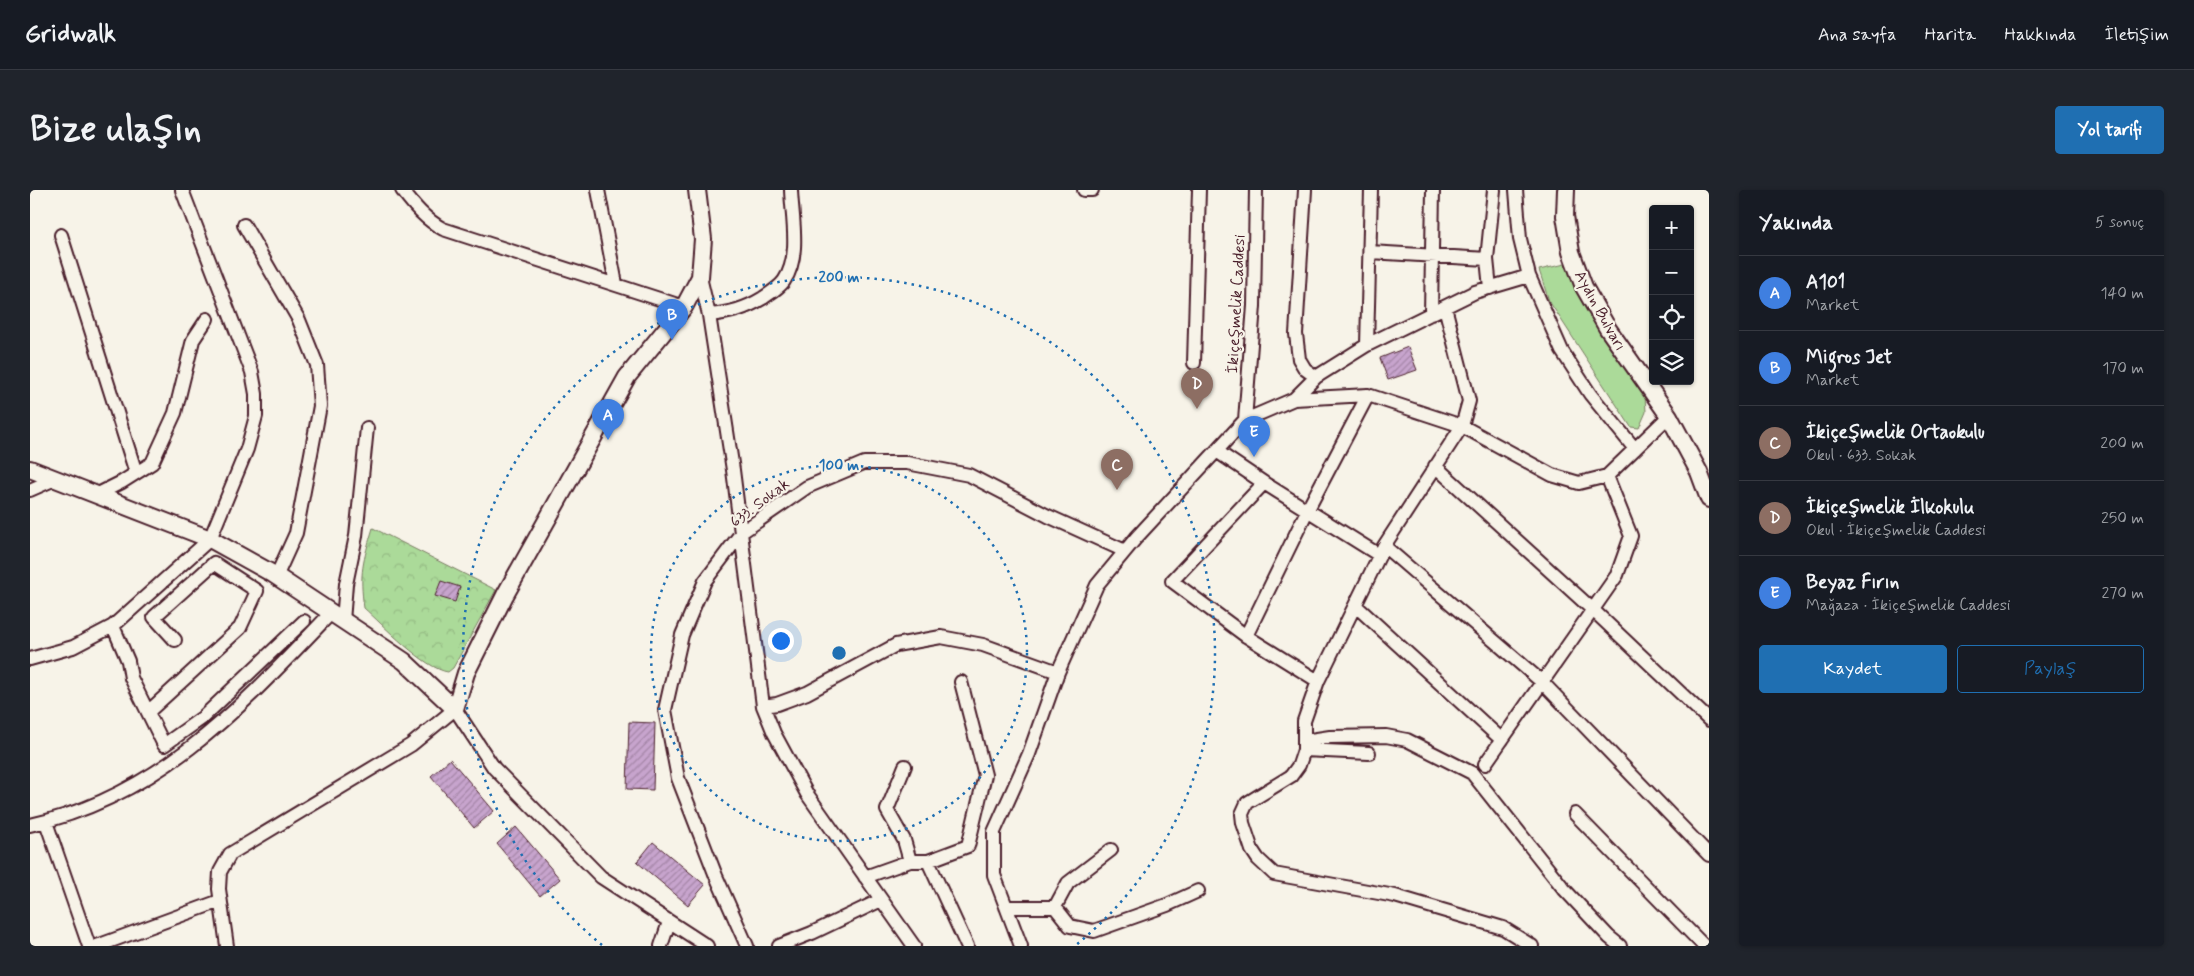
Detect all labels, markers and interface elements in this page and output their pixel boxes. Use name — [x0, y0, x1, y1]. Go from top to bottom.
text: Gridwalk — [25, 19, 116, 50]
text: Ana sayfa — [1818, 23, 1897, 47]
text: Harita — [1925, 23, 1976, 47]
text: Hakkında — [2004, 23, 2077, 47]
text: İletişim — [2105, 23, 2169, 47]
button: Yol tarifi — [2055, 106, 2164, 154]
text: Bize ulaşın — [30, 107, 201, 153]
map controls — [1649, 205, 1694, 385]
button: + — [1649, 205, 1694, 250]
text: Yakında — [1759, 209, 1833, 237]
text: 5 sonuç — [2095, 212, 2144, 233]
street label: İkiçeşmelik Caddesi — [1222, 234, 1251, 374]
button: − — [1649, 250, 1694, 295]
street label: Aydın Bulvarı — [1569, 267, 1630, 355]
text: 200 m — [819, 268, 860, 288]
text: A101 — [1806, 270, 1845, 295]
text: A — [1770, 283, 1780, 304]
text: 140 m — [2100, 283, 2144, 304]
button: locate — [1649, 295, 1694, 340]
text: Market — [1806, 295, 1859, 316]
pin: B — [656, 299, 688, 340]
button: layers — [1649, 340, 1694, 385]
text: Migros Jet — [1806, 345, 1892, 370]
text: B — [1770, 358, 1780, 379]
text: 170 m — [2102, 358, 2144, 379]
pin: D — [1181, 368, 1213, 409]
text: Market — [1806, 370, 1859, 391]
pin: A — [592, 399, 624, 440]
pin: E — [1238, 416, 1270, 457]
text: İkiçeşmelik Ortaokulu — [1806, 420, 1985, 445]
text: C — [1769, 433, 1781, 454]
text: 200 m — [2100, 433, 2144, 454]
text: Okul · 633. Sokak — [1806, 445, 1916, 466]
pin: C — [1101, 449, 1133, 490]
text: 100 m — [819, 456, 859, 476]
street label: 633. Sokak — [726, 474, 794, 533]
text: İkiçeşmelik İlkokulu — [1806, 495, 1975, 520]
text: D — [1769, 508, 1781, 529]
text: 250 m — [2101, 508, 2144, 529]
text: Okul · İkiçeşmelik Caddesi — [1806, 520, 1986, 541]
text: Beyaz Fırın — [1806, 570, 1899, 595]
text: E — [1770, 583, 1780, 604]
text: 270 m — [2101, 583, 2144, 604]
text: Mağaza · İkiçeşmelik Caddesi — [1806, 595, 2011, 616]
your location — [768, 628, 794, 654]
centre of rings — [830, 644, 848, 662]
button: Kaydet — [1759, 645, 1947, 693]
button: Paylaş — [1957, 645, 2144, 693]

